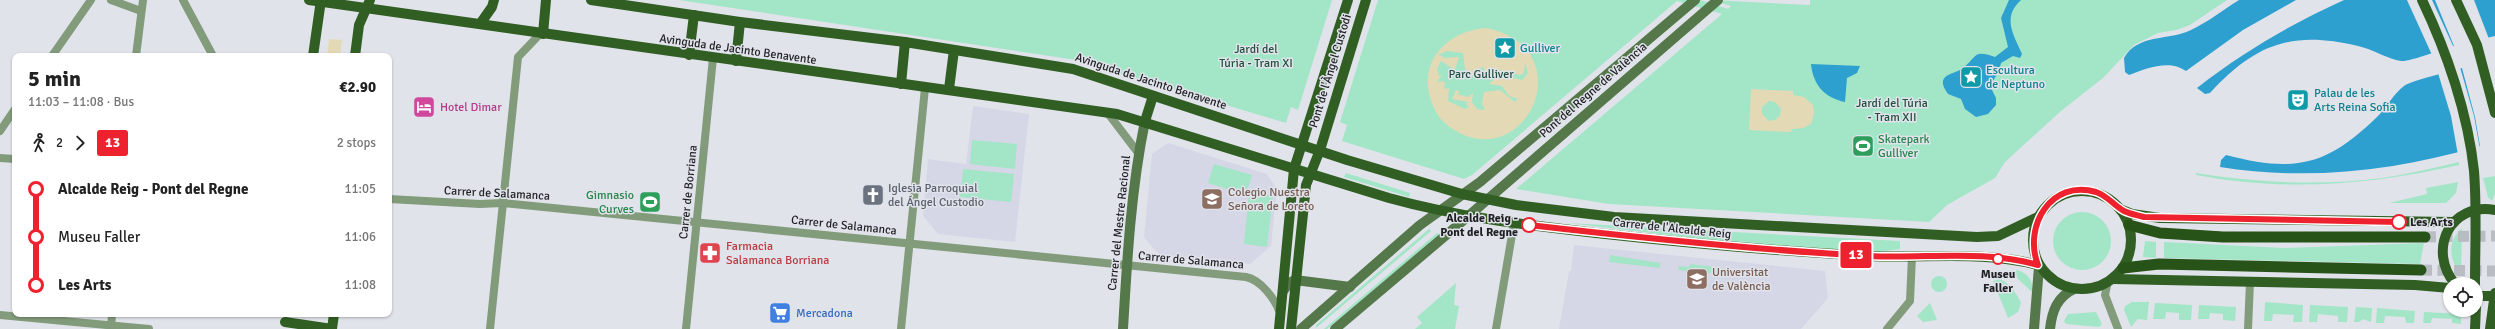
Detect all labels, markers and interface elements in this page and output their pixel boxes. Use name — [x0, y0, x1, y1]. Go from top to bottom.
street label: Pont de l'Àngel Custodi — [1306, 13, 1355, 130]
street label: Avinguda de Jacinto Benavente — [658, 31, 817, 68]
place icon: Gulliver — [1492, 35, 1518, 61]
street label: Pont del Regne de València — [1536, 40, 1650, 141]
place label: Gulliver — [1520, 41, 1561, 56]
park label: Jardí del Túria - Tram XI — [1219, 42, 1293, 71]
street label: Avinguda de Jacinto Benavente — [1073, 50, 1229, 113]
place label: Escultura de Neptuno — [1986, 63, 2045, 92]
place icon: Escultura de Neptuno — [1958, 64, 1984, 90]
text: 5 min — [28, 65, 81, 92]
park label: Parc Gulliver — [1448, 67, 1514, 82]
text: €2.90 — [339, 78, 376, 96]
place label: Palau de les Arts Reina Sofia — [2314, 86, 2396, 115]
theatre icon: Palau de les Arts Reina Sofia — [2285, 87, 2311, 113]
text: 11:03 – 11:08 · Bus — [28, 94, 134, 110]
hotel icon: Hotel Dimar — [411, 94, 437, 120]
park label: Jardí del Túria - Tram XII — [1856, 96, 1928, 125]
place label: Hotel Dimar — [440, 100, 502, 115]
icon: walk — [28, 132, 50, 154]
icon: forward — [69, 132, 91, 154]
place label: Skatepark Gulliver — [1878, 132, 1930, 161]
sports icon: Skatepark Gulliver — [1850, 133, 1876, 159]
text: 13 — [105, 134, 120, 151]
text: 2 — [56, 135, 63, 151]
text: 2 stops — [337, 135, 376, 151]
street label: Carrer de Borriana — [676, 144, 701, 240]
street label: Carrer del Mestre Racional — [1105, 154, 1134, 291]
text: Alcalde Reig - Pont del Regne — [58, 180, 249, 198]
text: 11:05 — [344, 181, 376, 197]
place label: Iglesia Parroquial del Ángel Custodio — [888, 181, 984, 210]
church icon: Iglesia Parroquial del Ángel Custodio — [860, 182, 886, 208]
street label: Carrer de Salamanca — [444, 183, 550, 204]
place label: Colegio Nuestra Señora de Loreto — [1228, 185, 1314, 214]
school or university icon: Colegio Nuestra Señora de Loreto — [1199, 186, 1225, 212]
place label: Gimnasio Curves — [586, 188, 634, 217]
sports icon: Gimnasio Curves — [637, 189, 663, 215]
place label: Alcalde Reig - Pont del Regne — [1440, 211, 1518, 240]
street label: Carrer de Salamanca — [790, 212, 898, 239]
marker: Les Arts — [2391, 214, 2407, 230]
street label: Carrer de l'Alcalde Reig — [1612, 215, 1732, 242]
place label: Les Arts — [2410, 215, 2453, 230]
marker: Alcalde Reig - Pont del Regne — [1521, 217, 1537, 233]
text: Museu Faller — [58, 228, 140, 246]
text: 11:06 — [344, 229, 376, 245]
place label: Farmacia Salamanca Borriana — [726, 239, 829, 268]
pharmacy icon: Farmacia Salamanca Borriana — [697, 240, 723, 266]
line badge: 13 — [1838, 242, 1874, 268]
text: 13 — [1848, 246, 1864, 263]
street label: Carrer de Salamanca — [1137, 248, 1245, 273]
marker: Museu Faller — [1992, 253, 2004, 265]
place label: Universitat de València — [1712, 265, 1771, 294]
school or university icon: Universitat de València — [1684, 266, 1710, 292]
place label: Museu Faller — [1981, 267, 2016, 296]
text: Les Arts — [58, 276, 111, 294]
text: 11:08 — [344, 277, 376, 293]
map controls — [2443, 277, 2483, 317]
button: locate — [2443, 277, 2483, 317]
supermarket icon: Mercadona — [767, 300, 793, 326]
place label: Mercadona — [796, 306, 853, 321]

